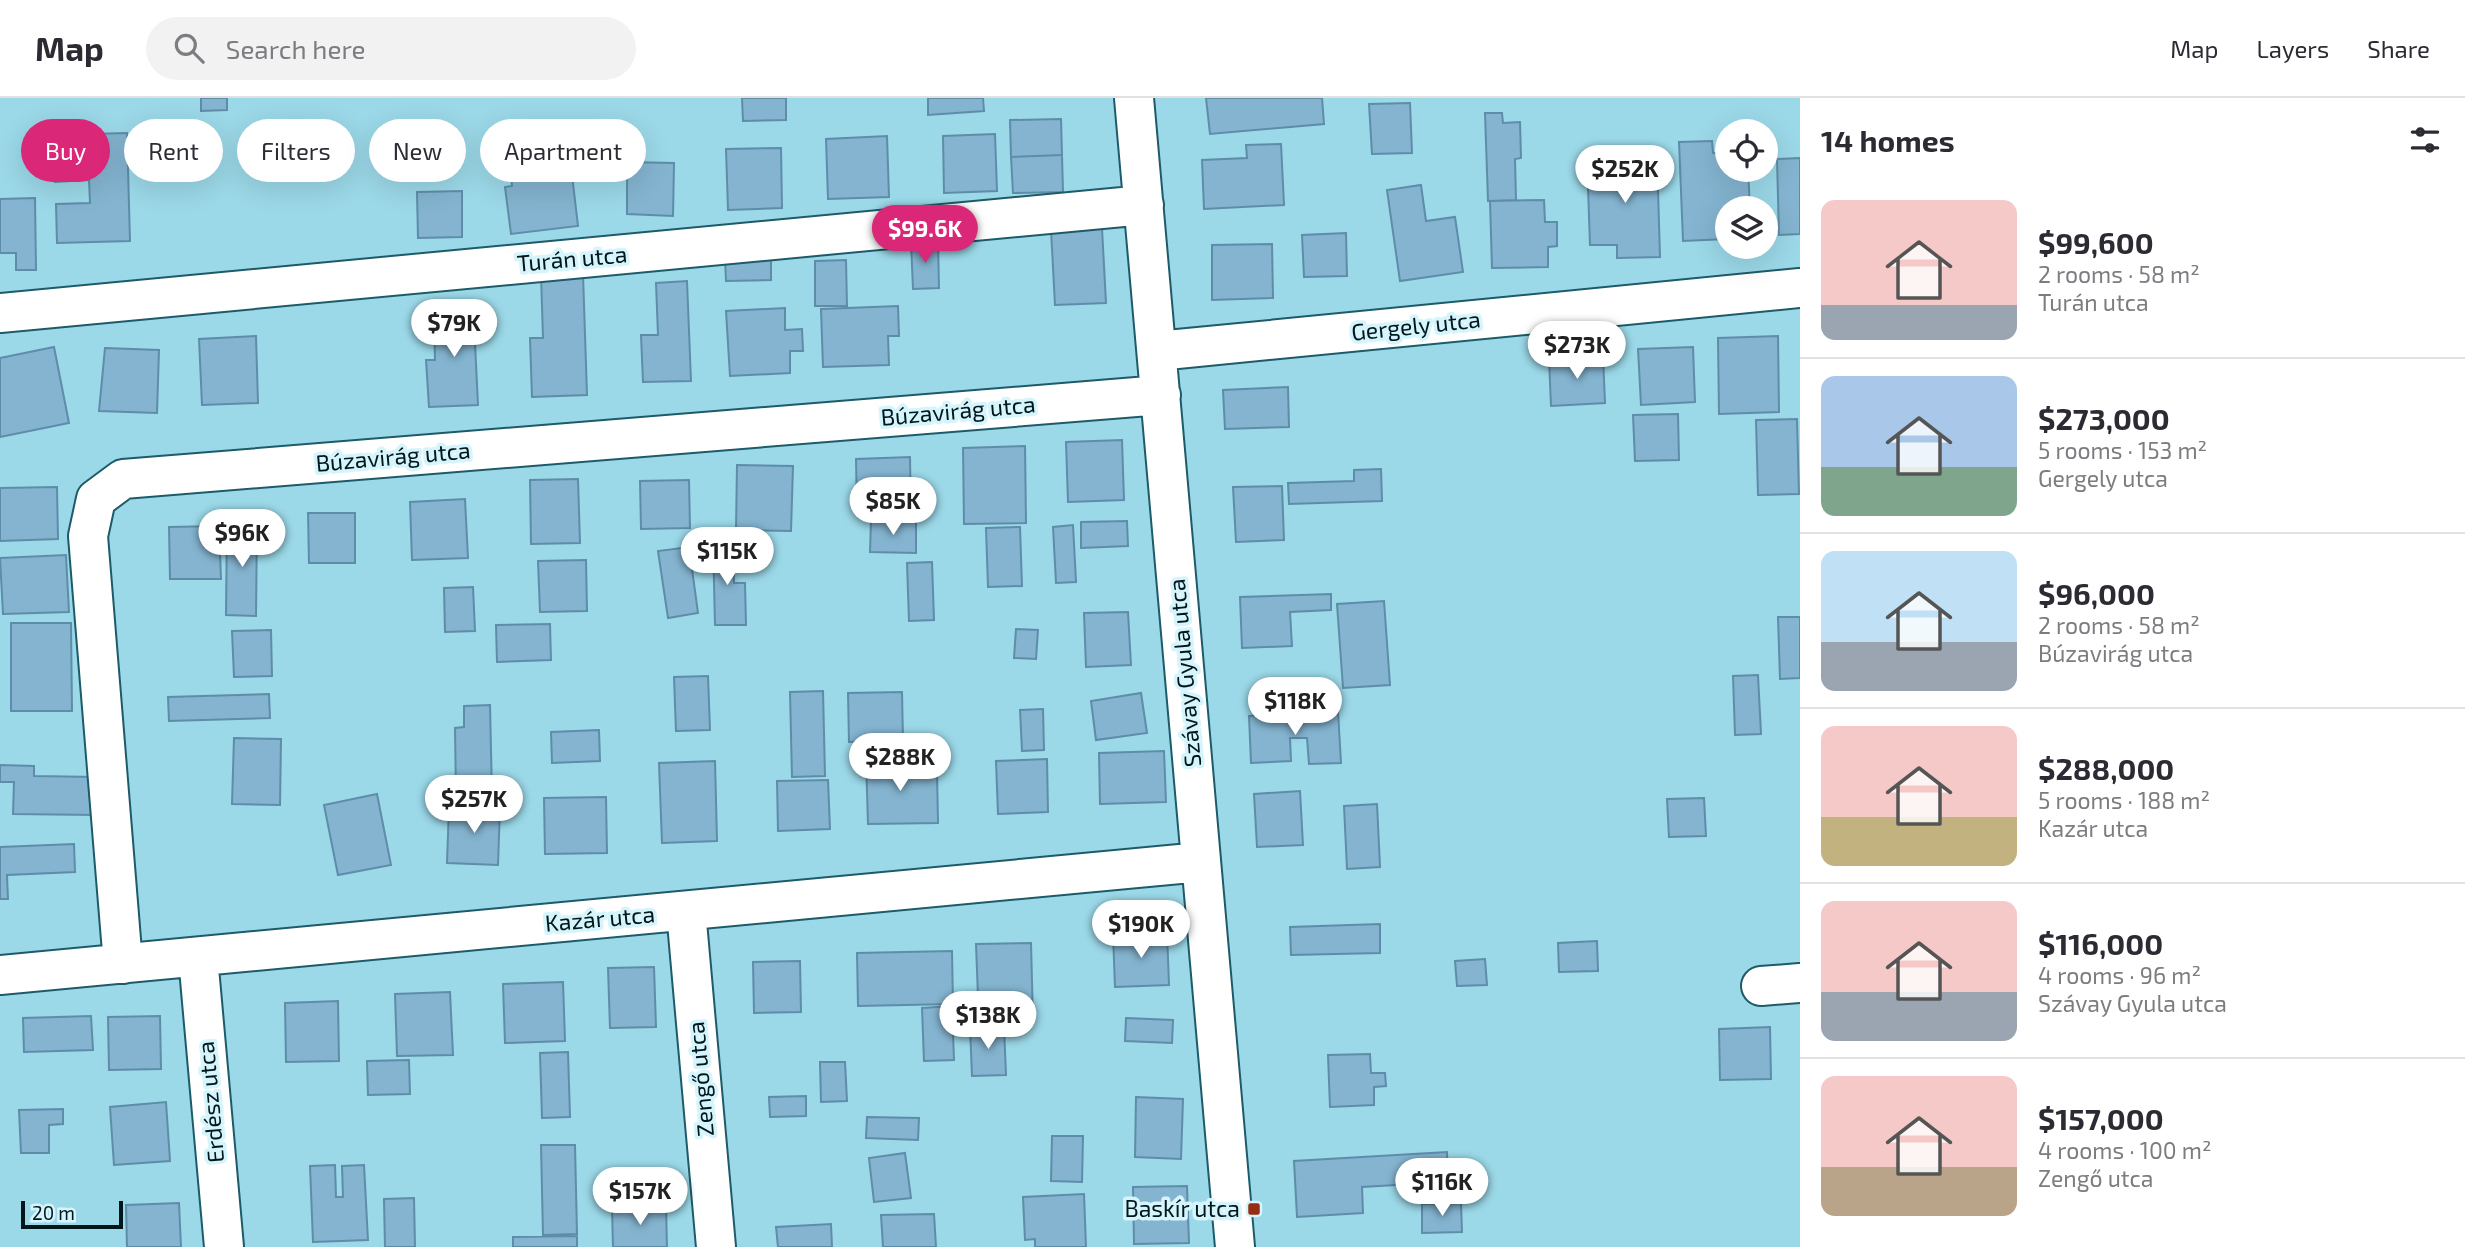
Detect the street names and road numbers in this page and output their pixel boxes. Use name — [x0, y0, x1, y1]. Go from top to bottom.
street label: Turán utca — [516, 239, 628, 277]
street label: Gergely utca — [1350, 304, 1482, 346]
street label: Búzavirág utca — [879, 389, 1036, 431]
street label: Búzavirág utca — [314, 435, 471, 477]
street label: Szávay Gyula utca — [1162, 578, 1206, 768]
street label: Kazár utca — [544, 899, 656, 937]
street label: Zengő utca — [681, 1020, 719, 1138]
street label: Erdész utca — [191, 1040, 229, 1164]

